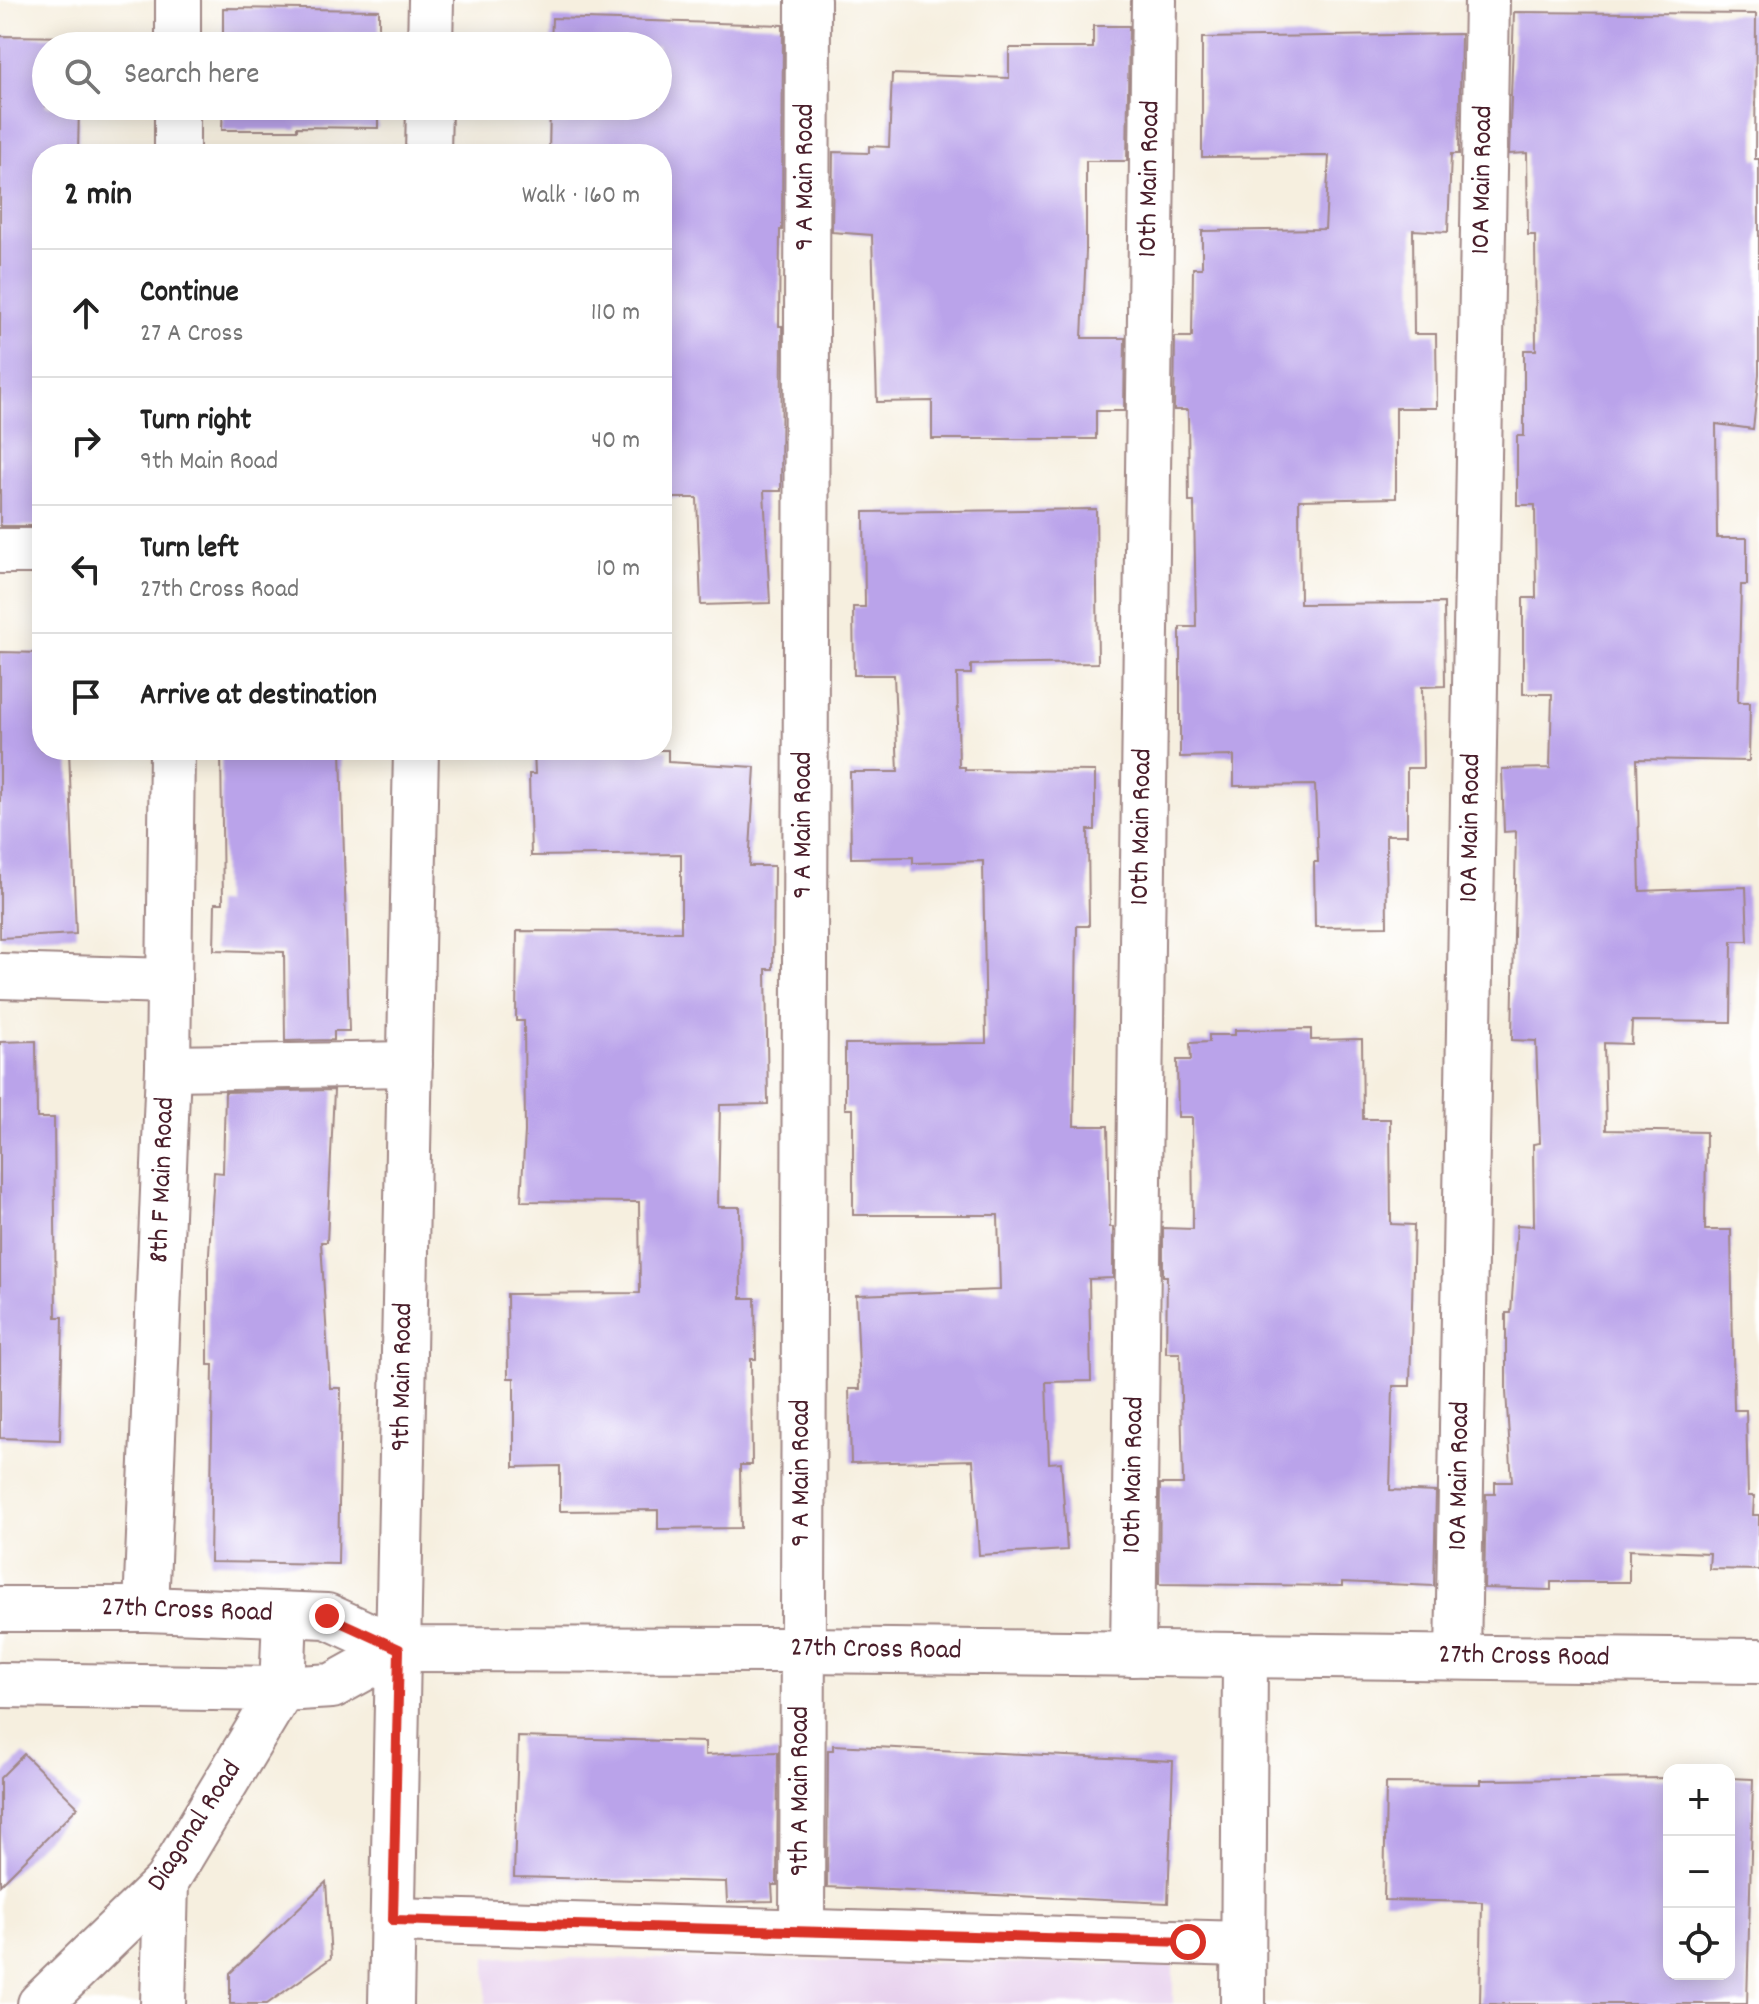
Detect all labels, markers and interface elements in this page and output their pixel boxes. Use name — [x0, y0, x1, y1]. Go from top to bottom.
search box — [32, 32, 672, 120]
icon: search — [60, 54, 104, 98]
text: Search here — [124, 55, 260, 98]
street label: 10th Main Road — [1130, 100, 1172, 258]
street label: 9 A Main Road — [787, 103, 827, 251]
street label: 10A Main Road — [1463, 105, 1505, 255]
text: 2 min — [64, 172, 132, 221]
text: Walk · 160 m — [522, 178, 640, 215]
text: Continue — [140, 273, 239, 316]
icon: ahead — [64, 291, 108, 335]
text: 110 m — [591, 295, 640, 332]
text: 27 A Cross — [140, 316, 243, 353]
text: Turn right — [140, 401, 251, 444]
icon: right — [64, 419, 108, 463]
text: 40 m — [591, 423, 640, 460]
text: 9th Main Road — [140, 444, 278, 481]
text: Turn left — [140, 529, 239, 572]
icon: left — [64, 547, 108, 591]
text: 10 m — [596, 551, 640, 588]
text: 27th Cross Road — [140, 572, 299, 609]
icon: arrive — [64, 675, 108, 719]
text: Arrive at destination — [140, 676, 377, 719]
street label: 10th Main Road — [1122, 748, 1164, 906]
street label: 9 A Main Road — [785, 751, 825, 899]
street label: 10A Main Road — [1451, 753, 1493, 903]
street label: 8th F Main Road — [141, 1096, 187, 1264]
street label: 9th Main Road — [383, 1302, 425, 1452]
street label: 10th Main Road — [1114, 1396, 1156, 1554]
street label: 9 A Main Road — [783, 1399, 823, 1547]
street label: 10A Main Road — [1440, 1401, 1482, 1551]
street label: 27th Cross Road — [101, 1589, 273, 1635]
route end — [309, 1598, 345, 1634]
street label: 27th Cross Road — [790, 1630, 962, 1672]
street label: 27th Cross Road — [1438, 1637, 1610, 1679]
street label: 9th A Main Road — [782, 1706, 822, 1876]
street label: Diagonal Road — [139, 1754, 253, 1900]
map controls — [1663, 1764, 1735, 1980]
button: + — [1663, 1764, 1735, 1836]
button: − — [1663, 1836, 1735, 1908]
button: locate — [1663, 1908, 1735, 1980]
route start — [1170, 1924, 1206, 1960]

